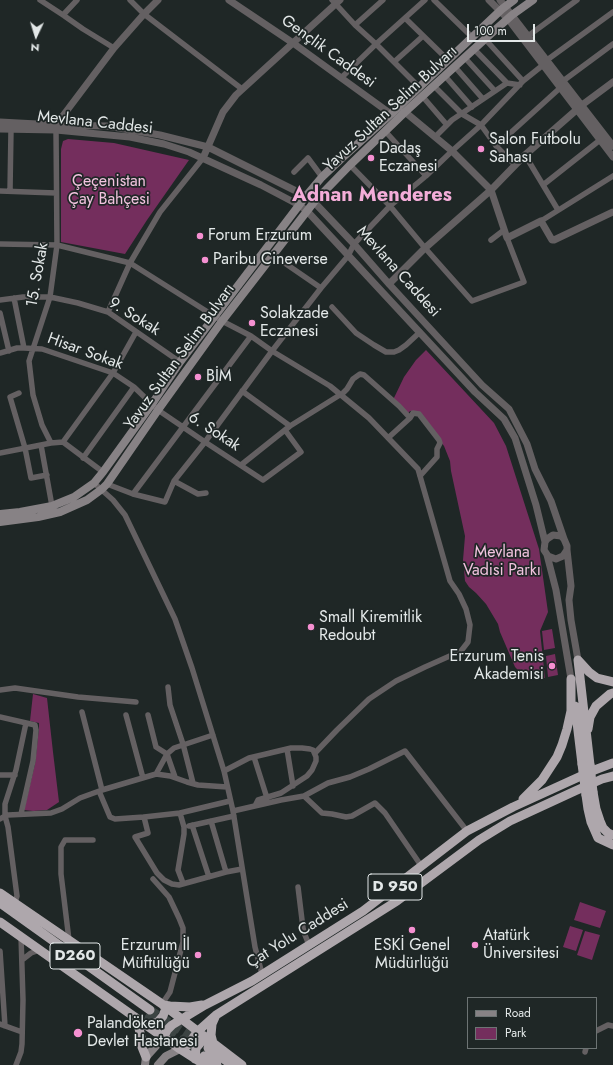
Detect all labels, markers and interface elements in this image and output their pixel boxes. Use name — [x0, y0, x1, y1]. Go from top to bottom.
street label: Gençlik Caddesi — [277, 11, 379, 93]
north arrow — [16, 16, 56, 56]
scale bar — [469, 16, 537, 42]
text: 100 m — [474, 22, 507, 40]
text: N — [30, 40, 40, 56]
street label: Yavuz Sultan Selim Bulvarı — [320, 42, 462, 176]
street label: Mevlana Caddesi — [36, 107, 154, 139]
place label: Salon Futbolu Sahası — [489, 130, 581, 168]
place label: Dadaş Eczanesi — [379, 139, 438, 177]
marker: Salon Futbolu Sahası — [476, 144, 486, 154]
marker: Dadaş Eczanesi — [366, 153, 376, 163]
park label: Çeçenistan Çay Bahçesi — [68, 172, 150, 210]
district label: Adnan Menderes — [292, 184, 452, 208]
street label: Mevlana Caddesi — [352, 222, 444, 322]
place label: Forum Erzurum — [208, 226, 312, 246]
marker: Forum Erzurum — [195, 231, 205, 241]
street label: 15. Sokak — [23, 241, 53, 309]
place label: Paribu Cineverse — [213, 250, 328, 270]
marker: Paribu Cineverse — [200, 255, 210, 265]
street label: Yavuz Sultan Selim Bulvarı — [121, 280, 239, 434]
street label: 9. Sokak — [105, 294, 163, 340]
place label: Solakzade Eczanesi — [260, 304, 329, 342]
marker: Solakzade Eczanesi — [247, 318, 257, 328]
street label: Hisar Sokak — [44, 329, 126, 375]
place label: BİM — [206, 367, 232, 387]
marker: BİM — [193, 372, 203, 382]
street label: 6. Sokak — [184, 408, 244, 456]
park label: Mevlana Vadisi Parkı — [463, 543, 541, 581]
place label: Small Kiremitlik Redoubt — [319, 608, 422, 646]
marker: Small Kiremitlik Redoubt — [306, 622, 316, 632]
place label: Erzurum Tenis Akademisi — [449, 647, 544, 685]
marker: Erzurum Tenis Akademisi — [547, 661, 557, 671]
road number: D 950 — [368, 874, 422, 900]
street label: Çat Yolu Caddesi — [244, 895, 352, 973]
marker: ESKİ Genel Müdürlüğü — [407, 925, 417, 935]
place label: Atatürk Üniversitesi — [483, 926, 559, 964]
place label: Erzurum İl Müftülüğü — [121, 936, 190, 974]
place label: ESKİ Genel Müdürlüğü — [374, 936, 450, 974]
marker: Atatürk Üniversitesi — [470, 940, 480, 950]
road number: D260 — [50, 943, 100, 969]
marker: Erzurum İl Müftülüğü — [193, 950, 203, 960]
legend — [467, 997, 597, 1049]
text: Road — [505, 1004, 531, 1022]
place label: Palandöken Devlet Hastanesi — [87, 1014, 198, 1052]
text: Park — [505, 1024, 526, 1042]
marker: Palandöken Devlet Hastanesi — [72, 1027, 84, 1039]

